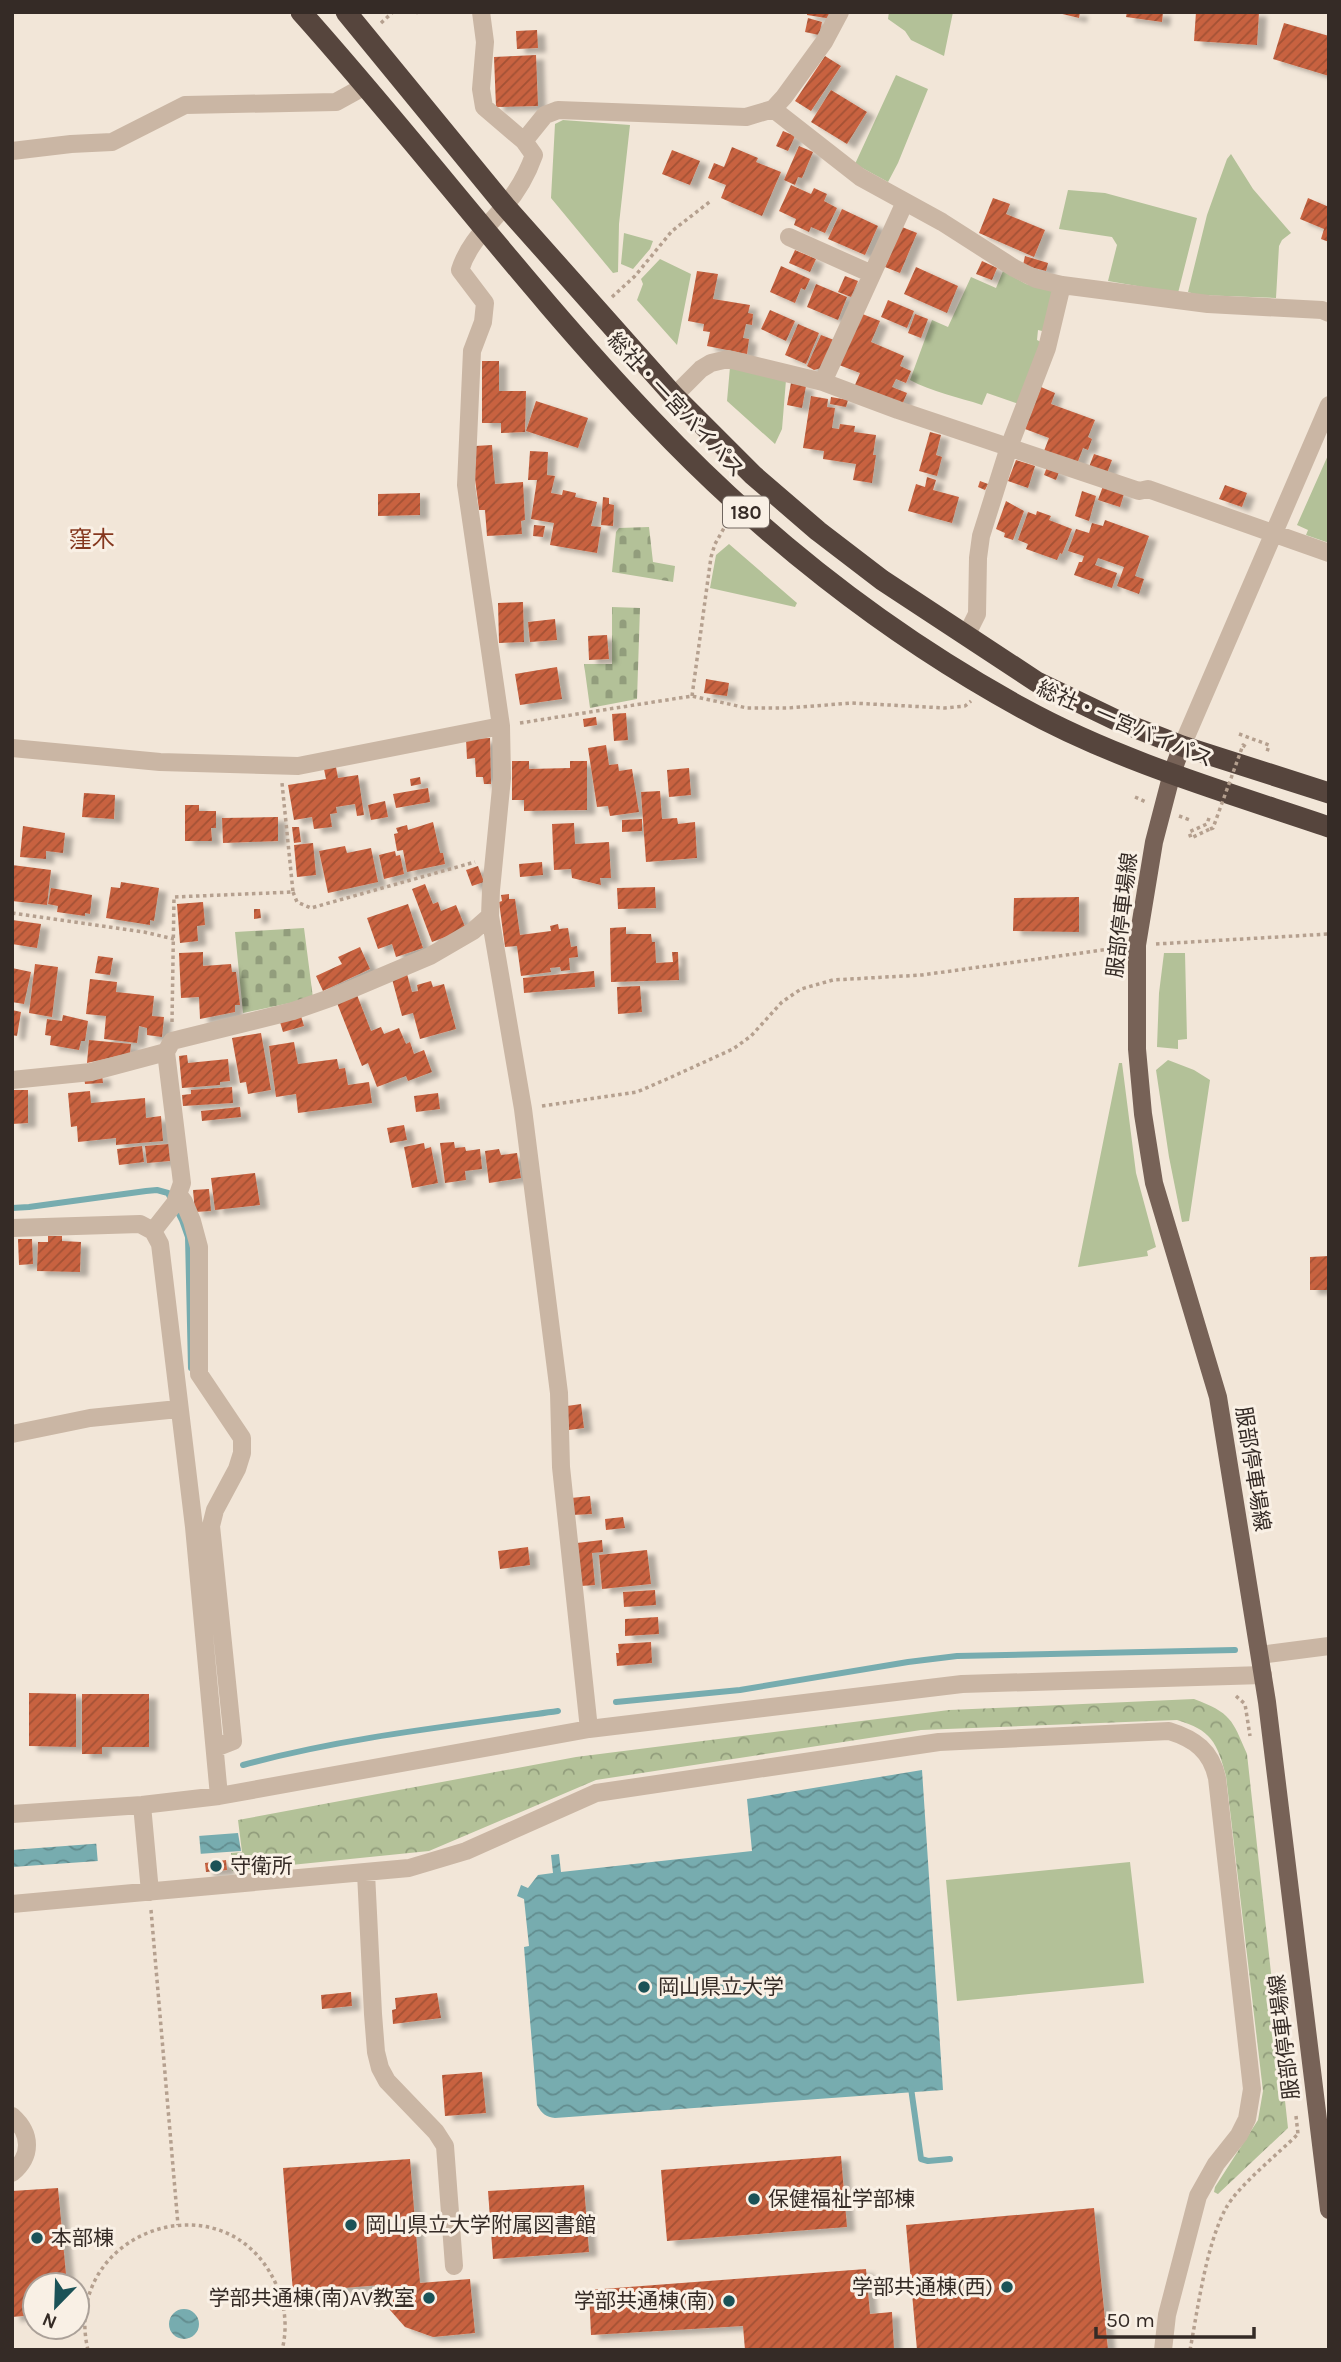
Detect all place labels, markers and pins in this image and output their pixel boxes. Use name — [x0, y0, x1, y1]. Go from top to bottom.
place label: 守衛所 — [230, 1854, 293, 1878]
marker: 守衛所 — [208, 1858, 224, 1874]
place label: 岡山県立大学 — [658, 1975, 784, 1999]
marker: 岡山県立大学 — [636, 1979, 652, 1995]
place label: 保健福祉学部棟 — [768, 2187, 915, 2211]
marker: 保健福祉学部棟 — [746, 2191, 762, 2207]
place label: 岡山県立大学附属図書館 — [365, 2213, 596, 2237]
marker: 岡山県立大学附属図書館 — [343, 2217, 359, 2233]
place label: 本部棟 — [51, 2226, 114, 2250]
marker: 本部棟 — [29, 2230, 45, 2246]
place label: 学部共通棟(西) — [852, 2275, 993, 2299]
marker: 学部共通棟(西) — [999, 2279, 1015, 2295]
place label: 学部共通棟(南)AV教室 — [209, 2286, 415, 2310]
place label: 学部共通棟(南) — [574, 2289, 715, 2313]
marker: 学部共通棟(南)AV教室 — [421, 2290, 437, 2306]
marker: 学部共通棟(南) — [721, 2293, 737, 2309]

